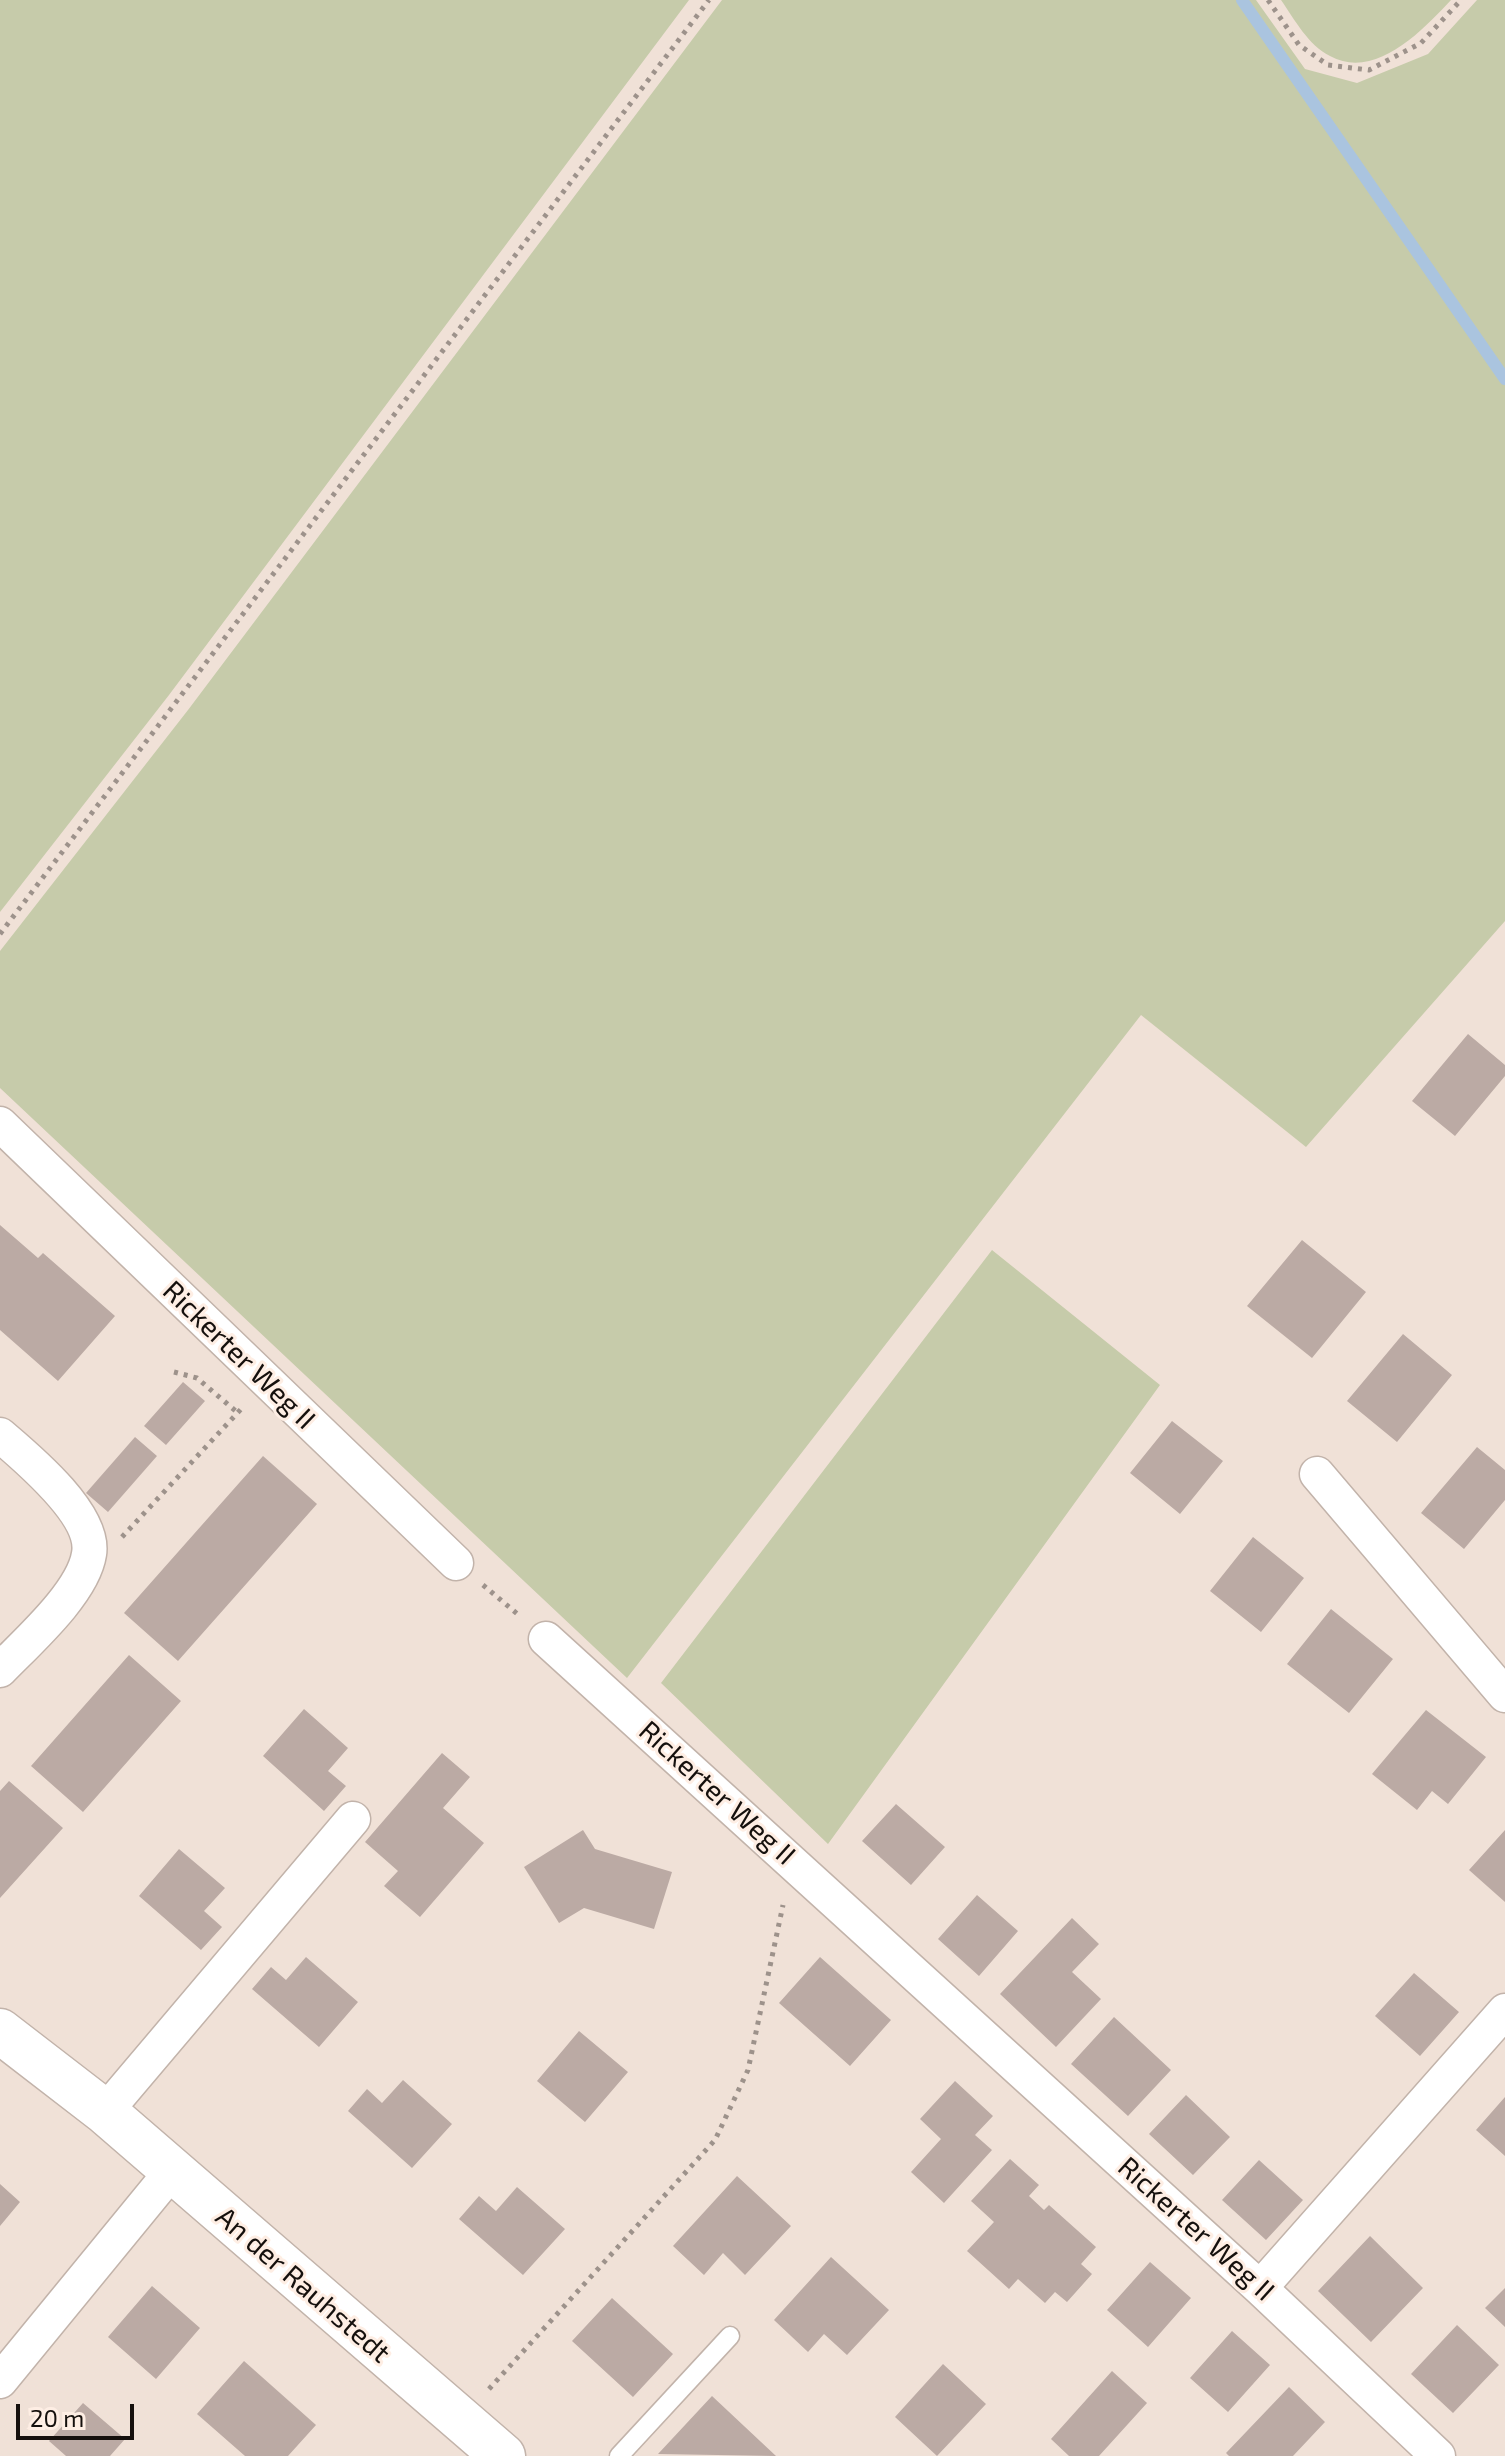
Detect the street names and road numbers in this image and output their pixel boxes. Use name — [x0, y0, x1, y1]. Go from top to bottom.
street label: Rickerter Weg II — [156, 1274, 322, 1436]
street label: Rickerter Weg II — [632, 1714, 802, 1872]
street label: Rickerter Weg II — [1111, 2150, 1281, 2308]
street label: An der Rauhstedt — [209, 2200, 397, 2370]

